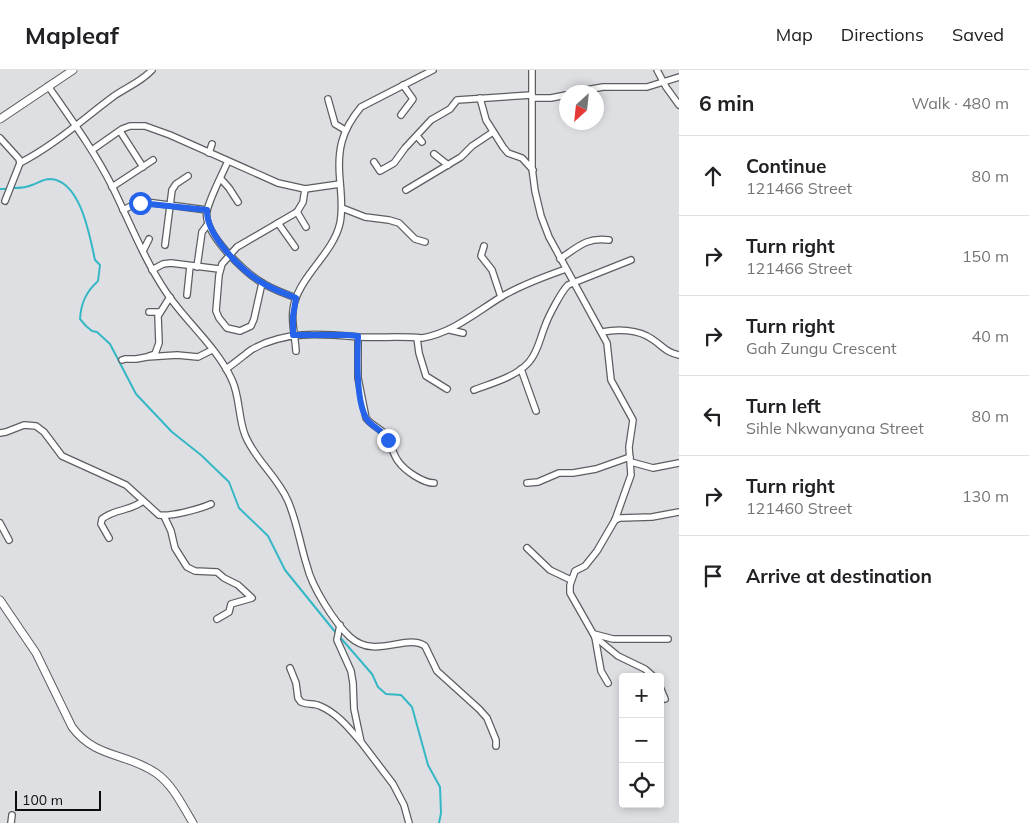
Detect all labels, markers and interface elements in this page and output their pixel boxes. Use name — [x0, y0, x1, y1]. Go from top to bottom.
text: Mapleaf — [25, 20, 119, 50]
text: Map — [776, 23, 813, 46]
text: Directions — [841, 23, 924, 46]
text: Saved — [952, 23, 1004, 46]
north arrow — [559, 85, 604, 130]
text: 6 min — [699, 90, 754, 116]
text: Walk · 480 m — [911, 93, 1009, 113]
text: Continue — [746, 154, 826, 178]
icon: ahead — [699, 162, 727, 190]
text: 80 m — [972, 166, 1009, 186]
text: 121466 Street — [746, 178, 852, 198]
route start — [129, 192, 152, 215]
text: Turn right — [746, 234, 835, 258]
icon: right — [699, 242, 727, 270]
text: 150 m — [962, 246, 1009, 266]
text: 121466 Street — [746, 258, 852, 278]
text: Turn right — [746, 314, 835, 338]
icon: right — [699, 322, 727, 350]
text: 40 m — [972, 326, 1009, 346]
text: Gah Zungu Crescent — [746, 338, 897, 358]
text: Turn left — [746, 394, 821, 418]
icon: left — [699, 402, 727, 430]
text: 80 m — [972, 406, 1009, 426]
text: Sihle Nkwanyana Street — [746, 418, 924, 438]
route end — [377, 429, 400, 452]
text: Turn right — [746, 474, 835, 498]
icon: right — [699, 482, 727, 510]
text: 130 m — [962, 486, 1009, 506]
text: 121460 Street — [746, 498, 852, 518]
icon: arrive — [699, 562, 727, 590]
text: Arrive at destination — [746, 564, 932, 588]
map controls — [619, 673, 664, 808]
button: + — [619, 673, 664, 718]
button: − — [619, 718, 664, 763]
button: locate — [619, 763, 664, 808]
scale bar — [15, 788, 101, 811]
text: 100 m — [22, 791, 63, 809]

